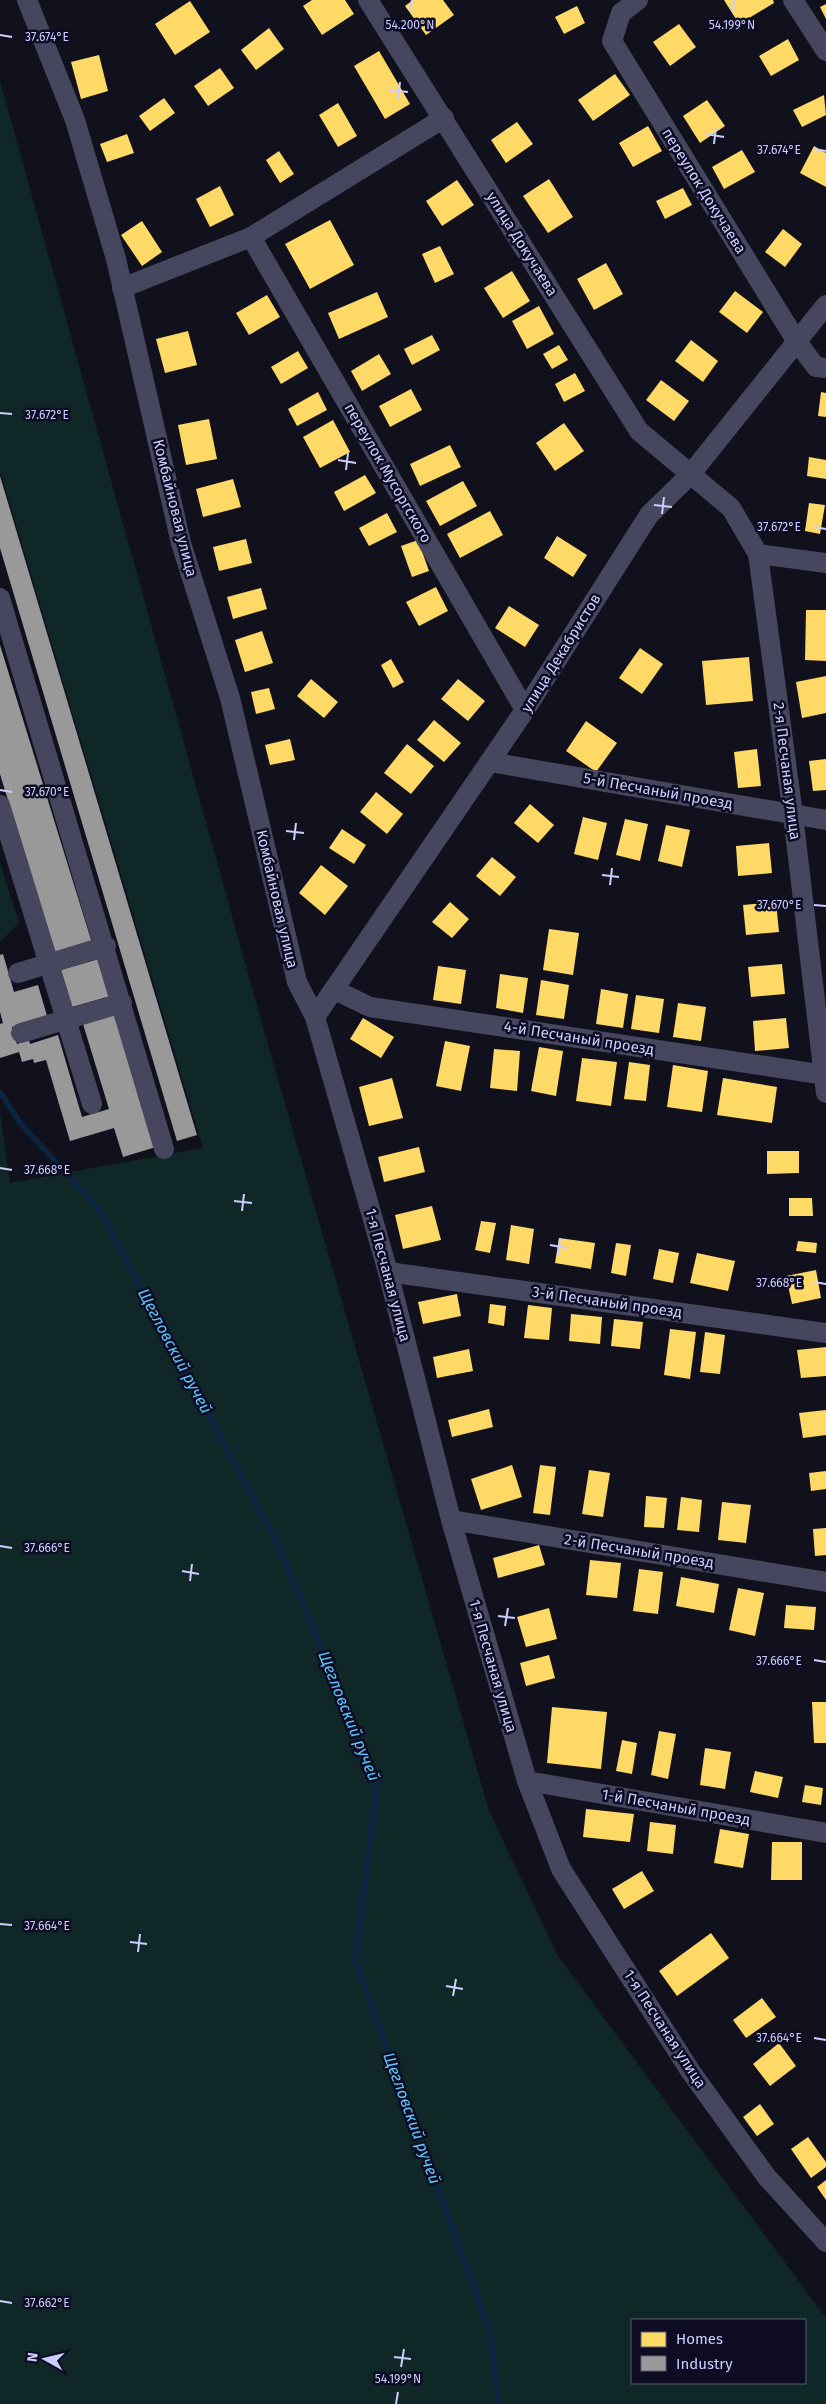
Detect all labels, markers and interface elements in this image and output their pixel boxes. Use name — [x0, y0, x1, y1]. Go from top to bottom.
text: 54.200°N — [385, 18, 435, 32]
text: 54.199°N — [709, 18, 755, 32]
text: 37.674°E — [25, 30, 69, 44]
street label: переулок Докучаева — [658, 125, 750, 257]
text: 37.674°E — [757, 143, 801, 157]
street label: улица Докучаева — [483, 188, 561, 300]
street label: переулок Мусоргского — [341, 400, 435, 546]
text: 37.672°E — [25, 408, 69, 422]
street label: Комбайновая улица — [149, 437, 201, 579]
text: 37.672°E — [757, 520, 801, 534]
street label: улица Декабристов — [517, 590, 605, 716]
street label: 2-я Песчаная улица — [770, 701, 804, 841]
street label: 5-й Песчаный проезд — [582, 769, 734, 813]
text: 37.670°E — [25, 785, 69, 799]
street label: Комбайновая улица — [252, 828, 302, 970]
text: 37.670°E — [757, 898, 801, 912]
street label: 4-й Песчаный проезд — [503, 1017, 655, 1059]
text: 37.668°E — [24, 1163, 70, 1177]
street label: 1-я Песчаная улица — [362, 1206, 414, 1344]
text: 37.668°E — [756, 1276, 802, 1290]
street label: 3-й Песчаный проезд — [531, 1283, 683, 1321]
water label: Щегловский ручей — [134, 1285, 216, 1417]
street label: 2-й Песчаный проезд — [563, 1530, 715, 1572]
text: 37.666°E — [24, 1541, 70, 1555]
street label: 1-я Песчаная улица — [465, 1597, 521, 1735]
water label: Щегловский ручей — [314, 1648, 384, 1784]
text: 37.666°E — [756, 1654, 802, 1668]
street label: 1-й Песчаный проезд — [600, 1785, 752, 1829]
text: 37.664°E — [24, 1919, 70, 1933]
street label: 1-я Песчаная улица — [620, 1966, 710, 2092]
text: 37.664°E — [756, 2031, 802, 2045]
water label: Щегловский ручей — [379, 2050, 445, 2186]
text: 37.662°E — [24, 2296, 70, 2310]
legend — [631, 2319, 806, 2384]
text: Homes — [676, 2330, 723, 2348]
north arrow — [20, 2334, 70, 2384]
text: N — [24, 2351, 42, 2363]
text: Industry — [676, 2355, 733, 2373]
text: 54.199°N — [375, 2372, 421, 2386]

